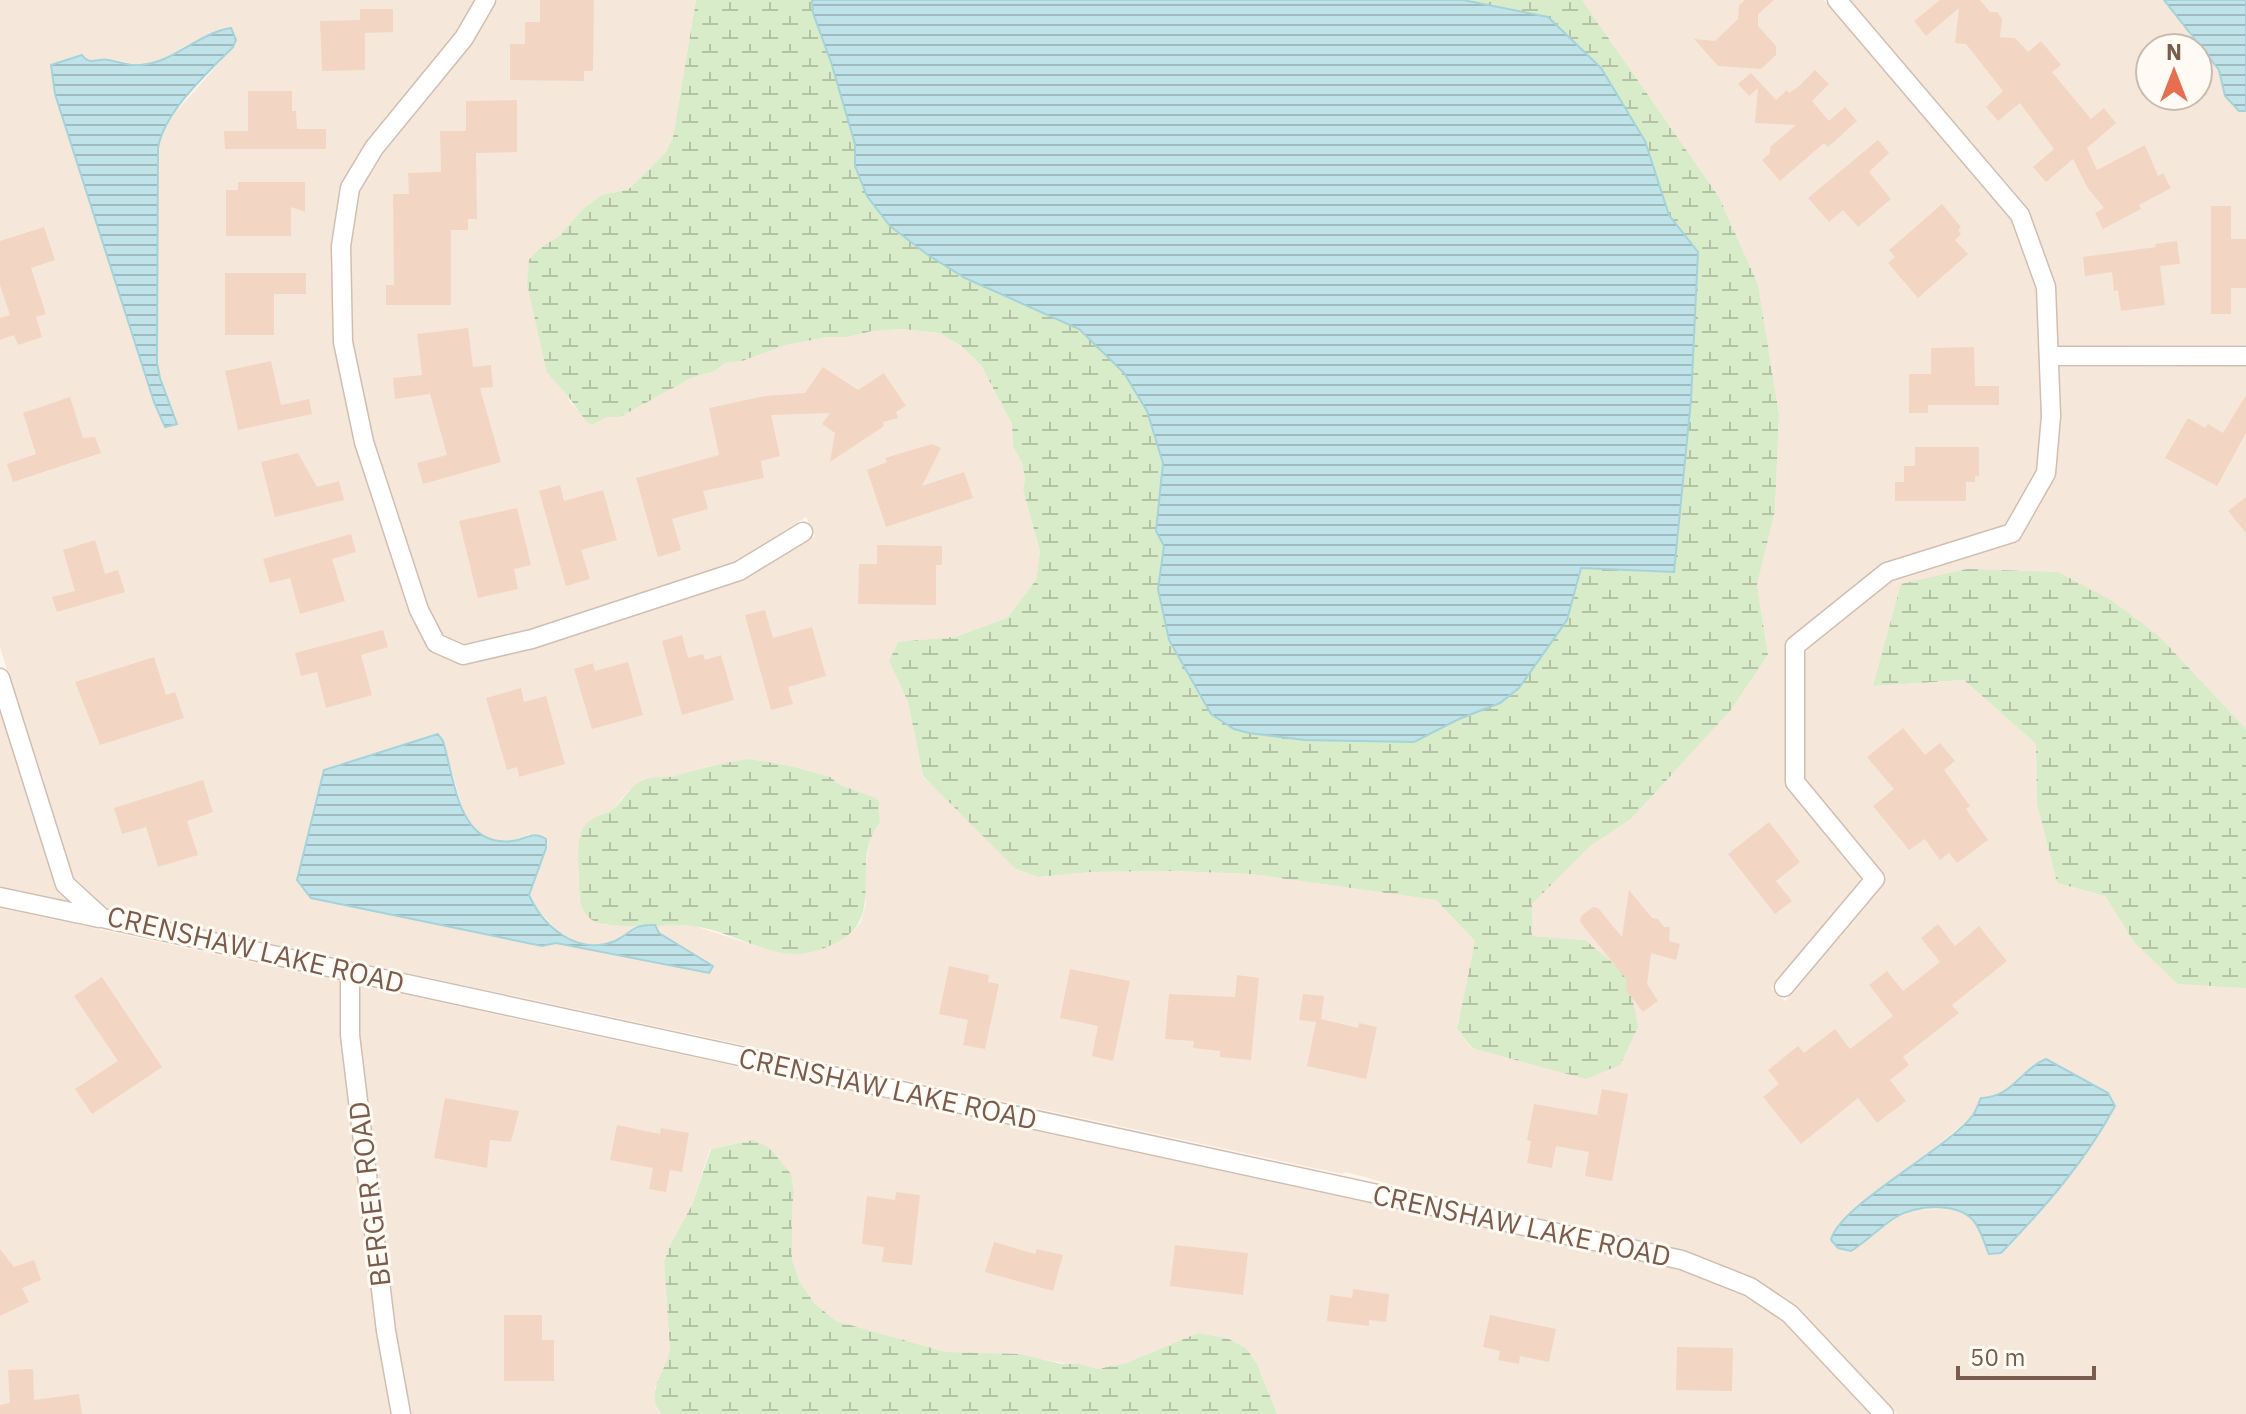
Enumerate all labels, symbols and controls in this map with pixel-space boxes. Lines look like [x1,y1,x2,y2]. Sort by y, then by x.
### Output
north arrow [2134,32,2214,112]
text: N [2166,37,2182,66]
street label: CRENSHAW LAKE ROAD [104,897,408,1001]
street label: CRENSHAW LAKE ROAD [736,1038,1040,1138]
street label: BERGER ROAD [339,1099,399,1289]
street label: CRENSHAW LAKE ROAD [1370,1175,1674,1275]
scale bar [1958,1330,2094,1380]
text: 50 m [1970,1341,2025,1373]

